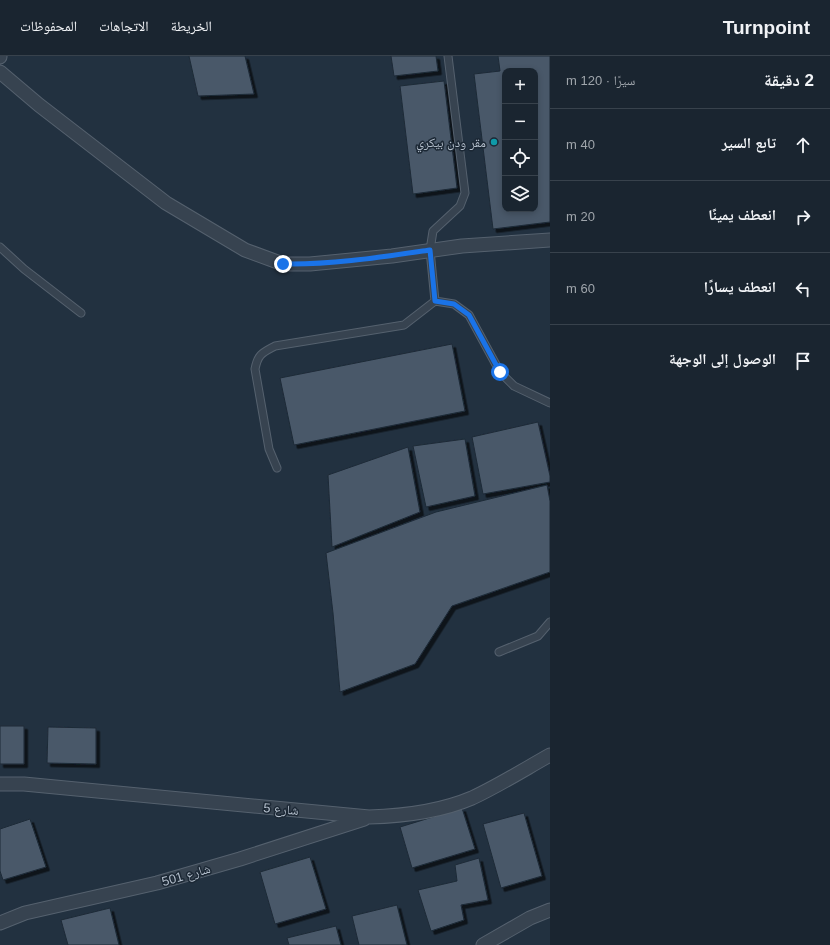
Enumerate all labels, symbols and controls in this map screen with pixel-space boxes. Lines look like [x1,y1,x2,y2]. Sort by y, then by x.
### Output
text: Turnpoint [723,17,810,38]
text: المحفوظات [20,18,77,34]
text: الاتجاهات [99,18,149,34]
text: الخريطة [171,18,212,34]
map controls [502,68,538,212]
button: + [502,68,538,104]
text: 2 دقيقة [764,71,814,90]
text: سيرًا · 120 m [566,73,635,88]
button: − [502,104,538,140]
text: تابع السير [722,134,776,151]
icon: ahead [792,134,814,156]
place label: مقر ودن بيكري [416,135,486,153]
marker: مقر ودن بيكري [489,137,499,147]
text: 40 m [566,137,595,152]
button: locate [502,140,538,176]
button: layers [502,176,538,212]
text: انعطف يمينًا [708,206,776,223]
icon: right [792,206,814,228]
text: 20 m [566,209,595,224]
route end [274,255,292,273]
text: انعطف يسارًا [704,278,776,295]
icon: left [792,278,814,300]
text: 60 m [566,281,595,296]
text: الوصول إلى الوجهة [669,350,776,367]
icon: arrive [792,350,814,372]
route start [491,363,509,381]
street label: شارع 5 [262,800,299,820]
street label: شارع 501 [160,861,213,891]

